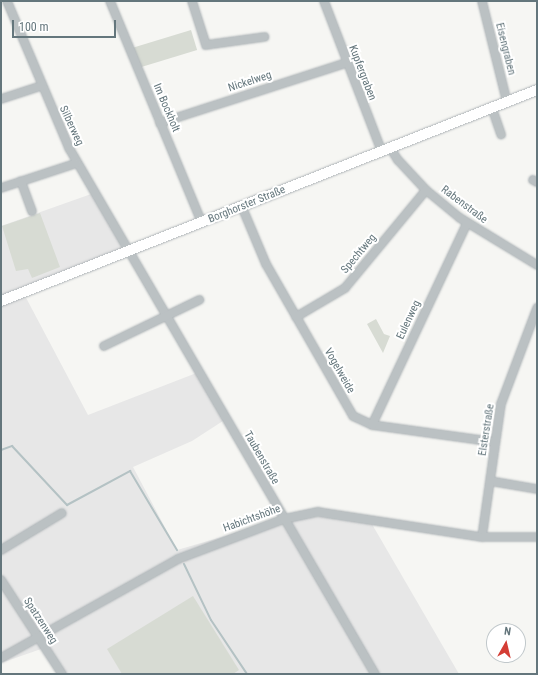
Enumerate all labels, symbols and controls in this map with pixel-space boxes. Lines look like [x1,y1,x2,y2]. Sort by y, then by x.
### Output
scale bar [14,12,118,38]
text: 100 m [19,20,49,34]
street label: Eisengraben [492,22,518,76]
street label: Kupfergraben [345,44,379,102]
street label: Nickelweg [227,69,273,95]
street label: Im Bockholt [150,82,182,134]
street label: Silberweg [56,104,86,148]
street label: Rabenstraße [438,183,490,227]
street label: Borghorster Straße [207,184,287,226]
street label: Spechtweg [339,232,379,276]
street label: Eulenweg [394,298,424,342]
street label: Vogelweide [321,346,357,396]
street label: Elsterstraße [476,403,498,457]
street label: Taubenstraße [240,429,282,487]
street label: Habichtshöhe [222,503,282,535]
street label: Spatzenweg [20,595,60,647]
north arrow [486,623,526,663]
text: N [503,625,512,639]

